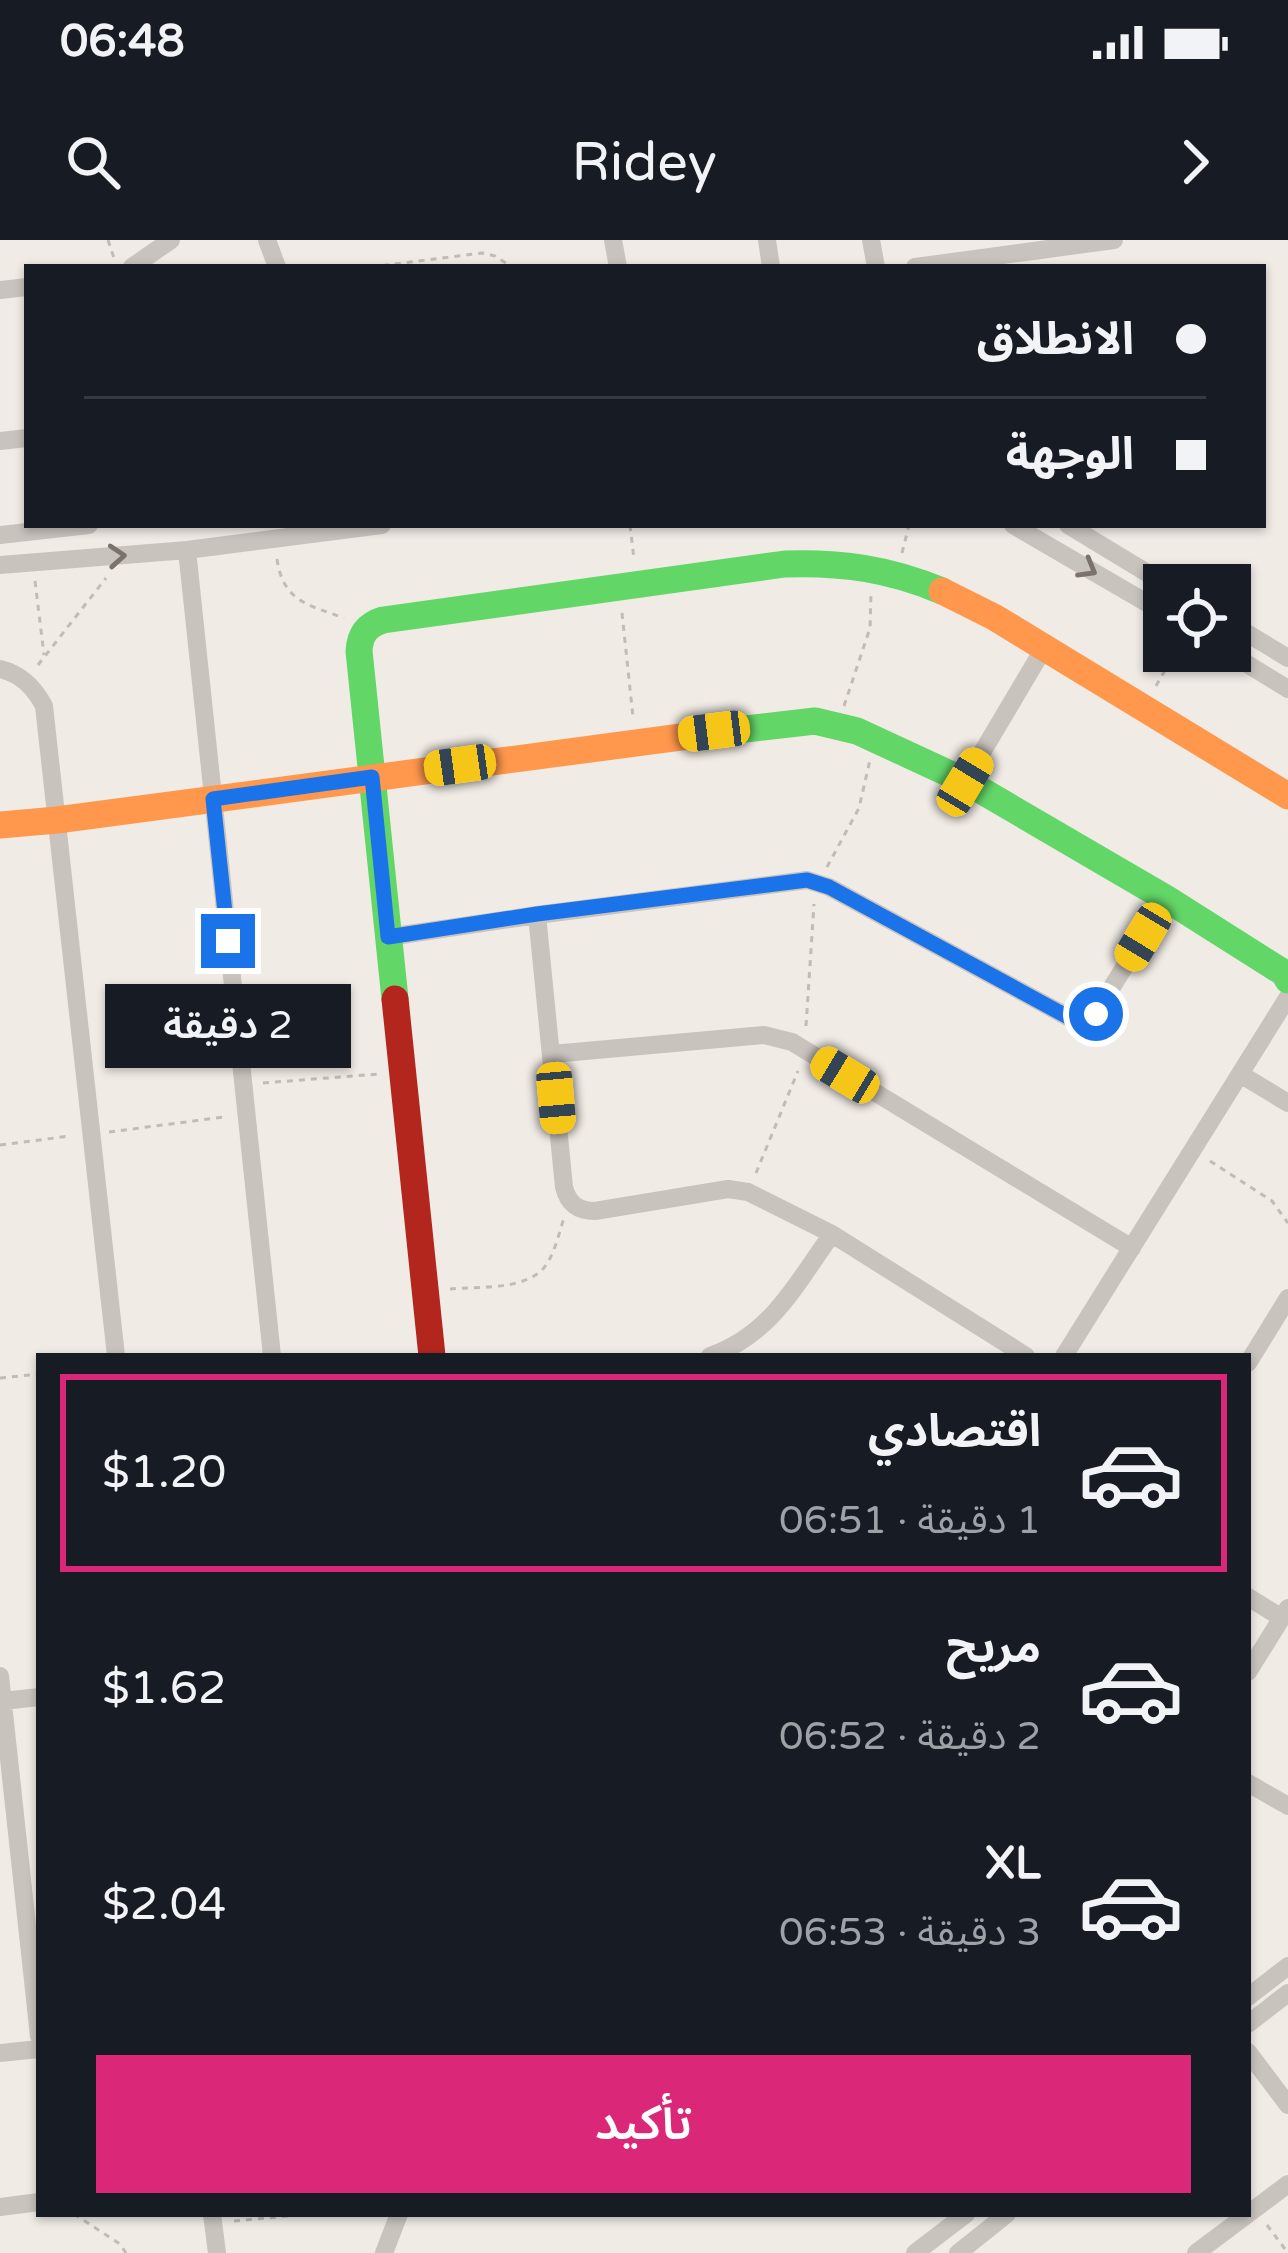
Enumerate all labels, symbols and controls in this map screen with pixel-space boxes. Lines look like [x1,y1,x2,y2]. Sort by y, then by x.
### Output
text: 06:48 [60,15,185,69]
icon: search [60,129,126,195]
icon: forward [1162,129,1228,195]
text: Ridey [571,130,717,195]
text: الانطلاق [977,313,1134,367]
text: الوجهة [1006,428,1134,482]
one-way arrow [108,544,127,570]
one-way arrow [1075,555,1097,578]
map controls [1143,564,1251,672]
button: locate [1143,564,1251,672]
car [676,709,752,753]
car [422,742,498,788]
car [931,742,999,822]
car [1109,897,1177,977]
route end [201,914,255,968]
callout: 2 دقيقة [105,983,351,1067]
route start [1069,987,1123,1041]
text: 2 دقيقة [163,1002,293,1049]
car [805,1041,885,1109]
car [535,1061,577,1135]
text: اقتصادي [868,1405,1041,1459]
icon: car [1077,1419,1185,1527]
text: $1.20 [102,1446,226,1500]
text: 1 دقيقة · 06:51 [779,1497,1041,1544]
text: مريح [946,1621,1041,1675]
icon: car [1077,1635,1185,1743]
text: $1.62 [102,1662,226,1716]
text: 2 دقيقة · 06:52 [779,1713,1041,1760]
text: XL [985,1837,1041,1891]
icon: car [1077,1851,1185,1959]
text: $2.04 [102,1878,226,1932]
text: 3 دقيقة · 06:53 [779,1909,1041,1956]
button: تأكيد [96,2055,1191,2193]

